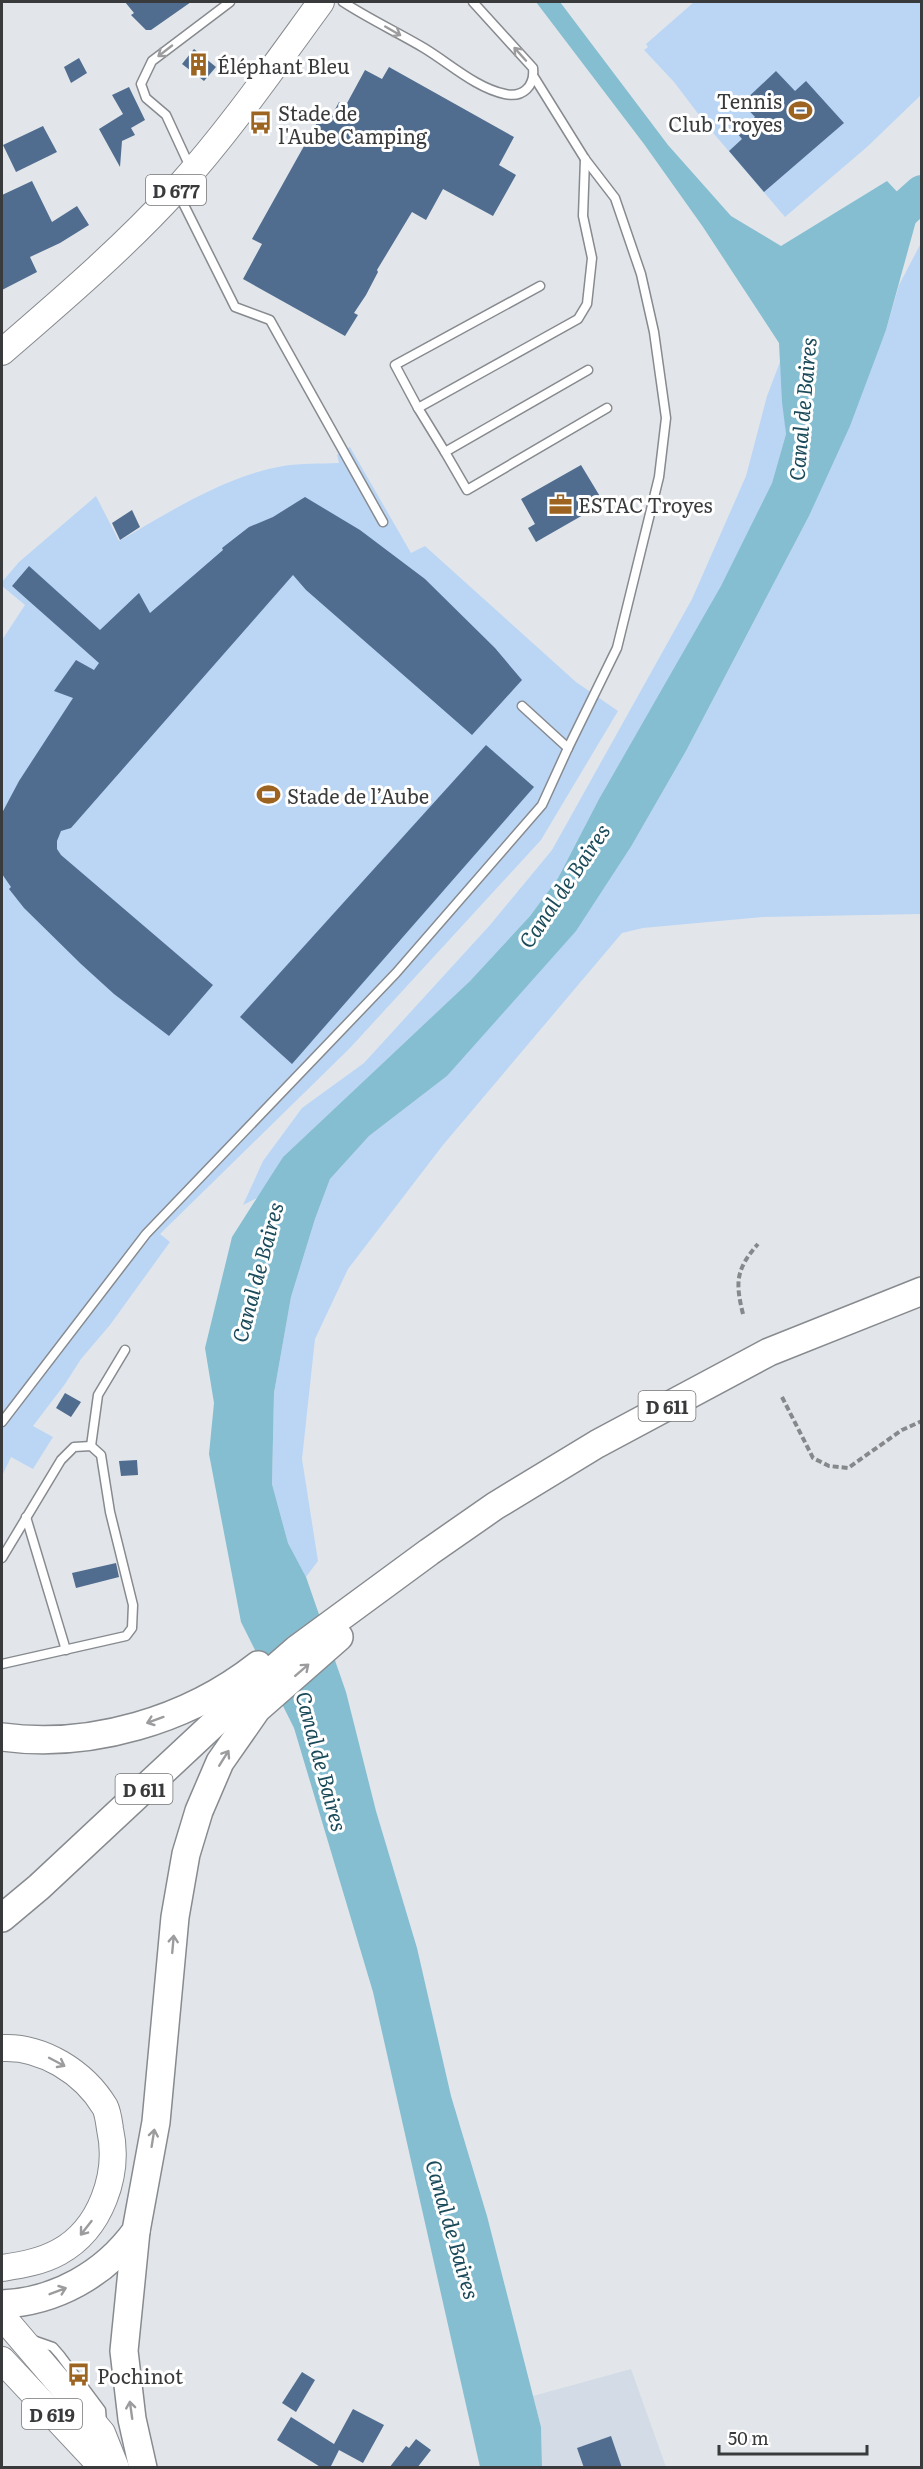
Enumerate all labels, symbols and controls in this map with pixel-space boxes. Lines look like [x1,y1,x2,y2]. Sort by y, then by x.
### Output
one-way arrow [384,26,402,37]
one-way arrow [157,44,173,57]
one-way arrow [513,47,527,62]
place label: Éléphant Bleu [217,50,350,80]
building icon: Éléphant Bleu [186,52,212,78]
place label: Tennis Club Troyes [668,85,782,138]
place label: Stade de l'Aube Camping [278,97,428,150]
sports icon: Tennis Club Troyes [787,98,813,124]
bus stop icon: Stade de l'Aube Camping [247,110,273,136]
road number: D 677 [146,175,206,205]
water label: Canal de Baires [779,336,823,482]
place label: ESTAC Troyes [578,489,712,519]
office icon: ESTAC Troyes [547,491,573,517]
place label: Stade de l’Aube [287,780,429,810]
sports icon: Stade de l’Aube [256,782,282,808]
water label: Canal de Baires [510,817,616,953]
water label: Canal de Baires [222,1198,290,1346]
road number: D 611 [638,1391,696,1421]
one-way arrow [294,1664,310,1677]
water label: Canal de Baires [289,1687,357,1835]
one-way arrow [146,1715,165,1726]
one-way arrow [218,1750,230,1767]
road number: D 611 [116,1774,172,1804]
one-way arrow [167,1935,178,1955]
one-way arrow [48,2056,65,2068]
one-way arrow [148,2129,159,2148]
water label: Canal de Baires [419,2156,489,2302]
one-way arrow [80,2220,93,2236]
one-way arrow [48,2285,67,2296]
place label: Pochinot [97,2360,183,2390]
bus stop icon: Pochinot [66,2362,92,2388]
road number: D 619 [22,2399,82,2429]
one-way arrow [126,2401,137,2421]
scale bar [719,2418,868,2456]
text: 50 m [728,2424,769,2451]

